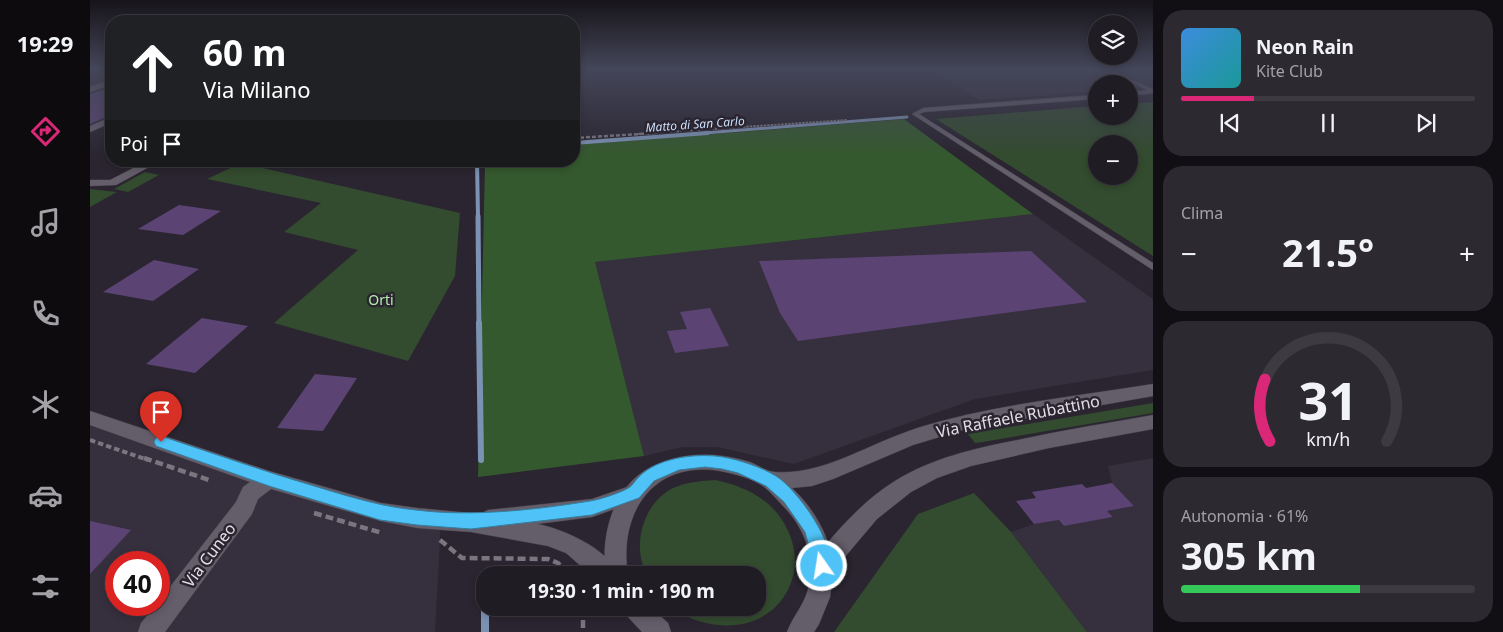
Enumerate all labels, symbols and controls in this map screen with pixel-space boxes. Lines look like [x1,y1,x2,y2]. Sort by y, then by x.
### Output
map controls [1088,15,1138,185]
button: layers [1088,15,1138,65]
text: 19:29 [17,28,73,58]
text: 60 m [203,29,286,76]
text: Neon Rain [1256,34,1354,60]
icon: ahead [120,35,185,100]
text: Kite Club [1256,60,1323,82]
text: Via Milano [203,74,311,104]
button: + [1088,75,1138,125]
icon: previous [1216,109,1244,137]
icon: pause [1314,109,1342,137]
icon: next [1412,109,1440,137]
water label: Matto di San Carlo [645,112,745,136]
icon: directions [28,114,63,149]
icon: arrive [158,130,186,158]
text: Poi [120,131,148,157]
button: − [1088,135,1138,185]
text: Clima [1181,202,1223,224]
icon: music [28,205,63,240]
text: 21.5° [1282,226,1374,278]
text: − [1181,234,1197,272]
text: + [1459,234,1475,272]
park label: Orti [368,290,394,309]
icon: phone [28,296,63,331]
text: 31 [1298,364,1358,435]
icon: climate [28,387,63,422]
street label: Via Raffaele Rubattino [934,389,1102,443]
pin [140,391,182,442]
icon: arrive [147,398,175,426]
text: km/h [1306,427,1350,451]
icon: car [28,478,63,513]
text: Autonomia · 61% [1181,505,1308,527]
street label: Via Cuneo [178,518,240,592]
text: 305 km [1181,529,1317,581]
position arrow [795,539,847,591]
speed limit sign: 40 [105,551,170,616]
icon: filters [28,569,63,604]
text: 19:30 · 1 min · 190 m [527,578,715,604]

